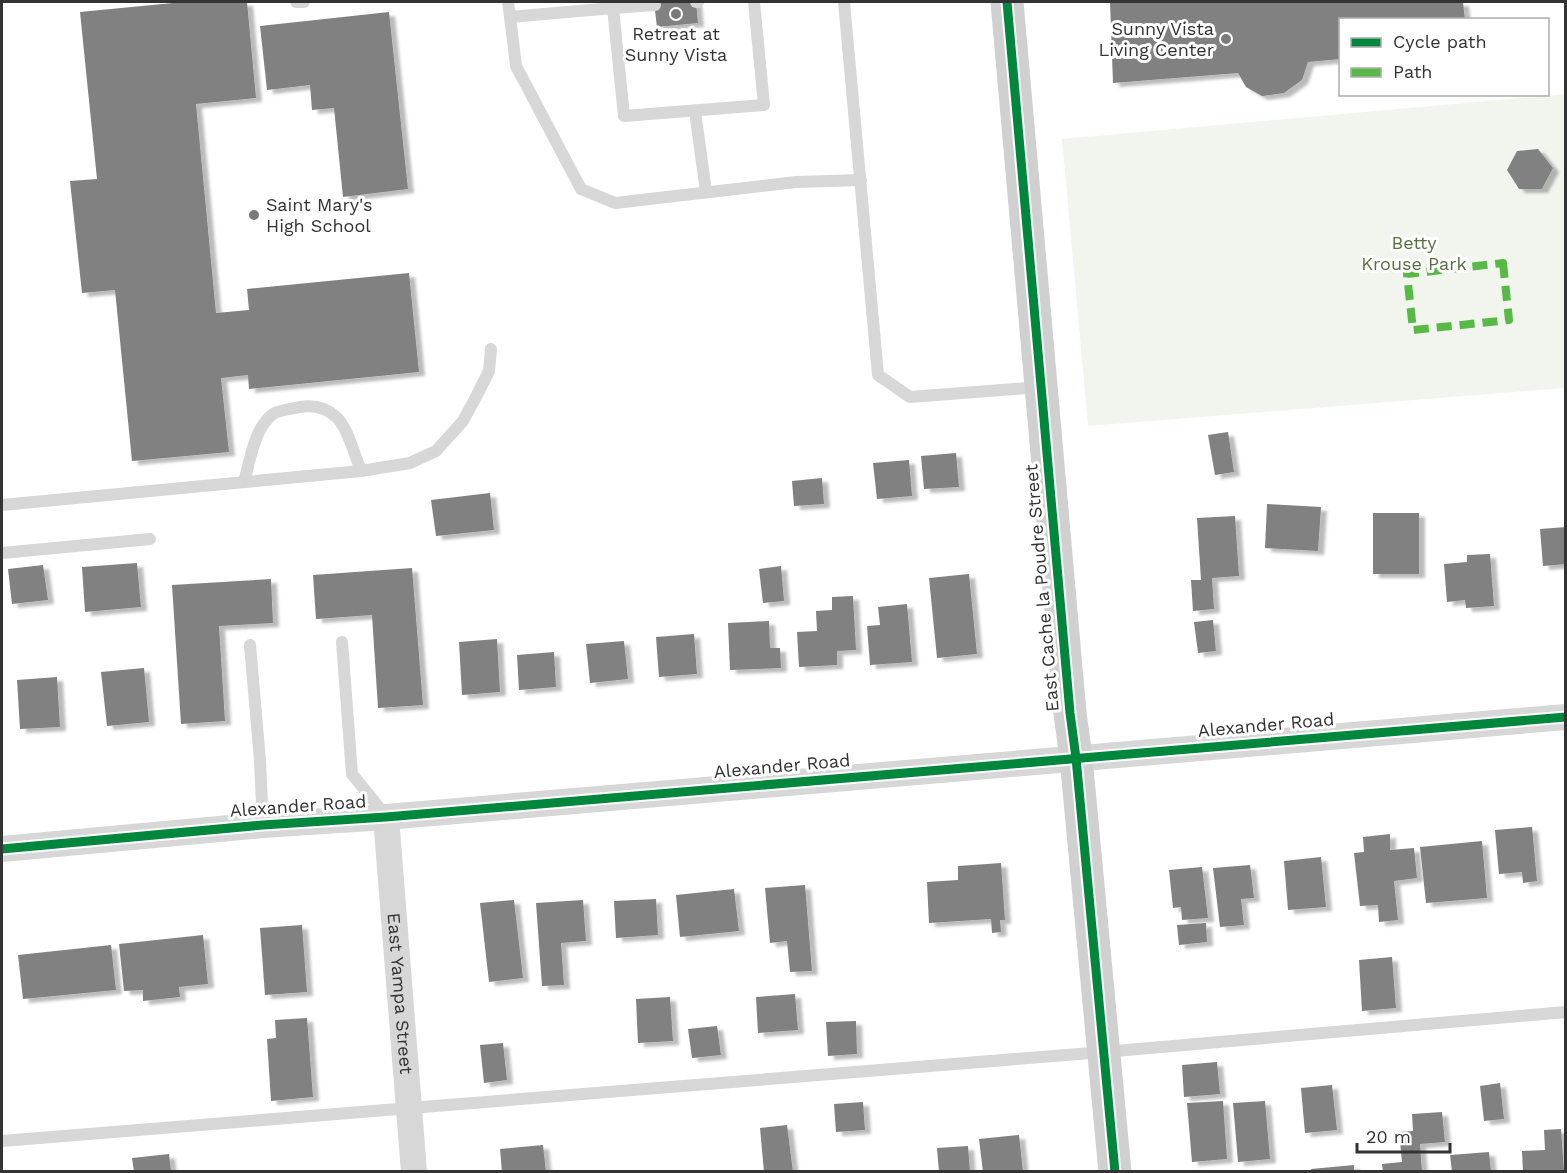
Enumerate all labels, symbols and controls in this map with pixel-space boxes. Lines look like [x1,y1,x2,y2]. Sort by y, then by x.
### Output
marker: Retreat at Sunny Vista [669,7,683,21]
place label: Sunny Vista Living Center [1098,18,1214,60]
legend [1339,18,1549,96]
place label: Retreat at Sunny Vista [625,23,727,65]
text: Cycle path [1393,31,1487,52]
marker: Sunny Vista Living Center [1219,32,1233,46]
text: Path [1393,61,1433,82]
place label: Saint Mary's High School [266,194,373,236]
marker: Saint Mary's High School [247,208,261,222]
park label: Betty Krouse Park [1361,232,1467,274]
street label: East Cache la Poudre Street [1020,463,1063,713]
street label: Alexander Road [1197,708,1335,741]
street label: Alexander Road [713,749,851,782]
street label: Alexander Road [229,790,367,821]
street label: East Yampa Street [384,912,417,1075]
scale bar [1357,1116,1450,1154]
text: 20 m [1366,1126,1411,1147]

